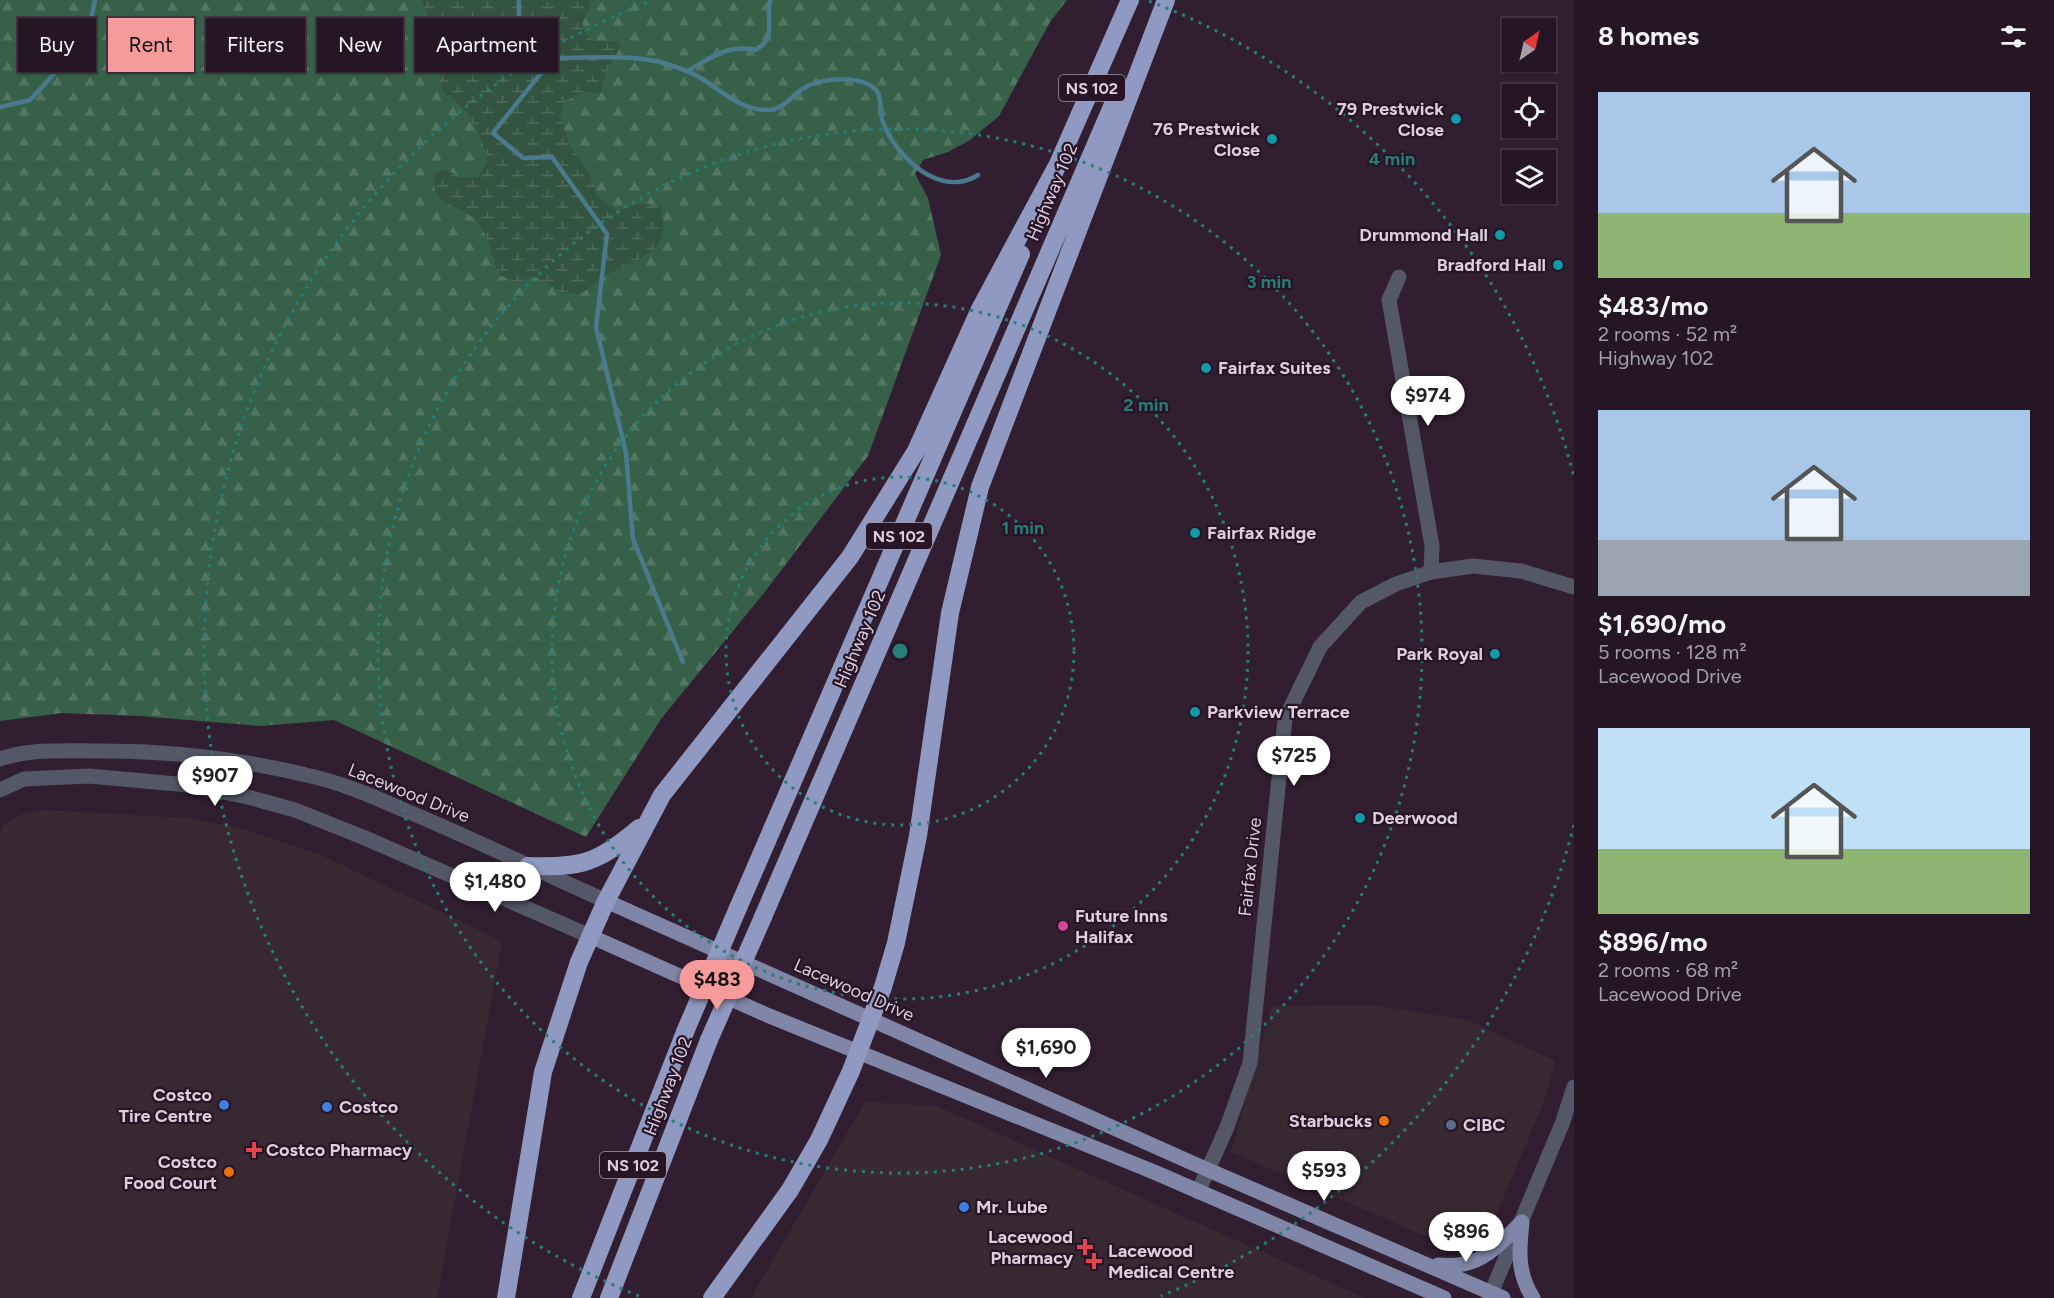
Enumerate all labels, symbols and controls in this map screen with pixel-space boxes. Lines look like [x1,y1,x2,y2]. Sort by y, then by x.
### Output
chip: Buy [18,18,96,72]
chip: Rent [108,18,194,72]
chip: Filters [206,18,305,72]
chip: New [317,18,403,72]
chip: Apartment [415,18,558,72]
north arrow [1502,18,1556,72]
map controls [1502,18,1556,204]
text: 8 homes [1598,20,1699,52]
icon: filters [1997,20,2030,53]
road number: NS 102 [1059,75,1125,101]
button: locate [1502,84,1556,138]
place label: 79 Prestwick Close [1337,98,1444,141]
marker: 79 Prestwick Close [1449,112,1463,126]
place label: 76 Prestwick Close [1153,118,1260,161]
icon: home [1760,131,1868,239]
marker: 76 Prestwick Close [1265,132,1279,146]
street label: Highway 102 [1022,140,1082,244]
text: 4 min [1369,148,1415,170]
button: layers [1502,150,1556,204]
place label: Drummond Hall [1359,224,1488,246]
marker: Drummond Hall [1493,228,1507,242]
place label: Bradford Hall [1437,254,1546,276]
marker: Bradford Hall [1551,258,1565,272]
text: 3 min [1247,271,1291,293]
text: $483/mo [1598,290,1708,322]
text: 2 rooms · 52 m² [1598,322,1737,346]
text: Highway 102 [1598,346,1714,370]
place label: Fairfax Suites [1218,357,1331,379]
marker: Fairfax Suites [1199,361,1213,375]
pin: $974 [1392,376,1464,427]
text: $974 [1405,383,1451,407]
text: 2 min [1123,394,1169,416]
icon: home [1760,449,1868,557]
text: 1 min [1002,517,1044,539]
place label: Fairfax Ridge [1207,522,1316,544]
road number: NS 102 [866,523,932,549]
marker: Fairfax Ridge [1188,526,1202,540]
street label: Highway 102 [830,587,890,691]
text: $1,690/mo [1598,608,1726,640]
text: 5 rooms · 128 m² [1598,640,1747,664]
centre of rings [890,641,910,661]
place label: Park Royal [1396,643,1483,665]
marker: Park Royal [1488,647,1502,661]
text: Lacewood Drive [1598,664,1742,688]
place label: Parkview Terrace [1207,701,1350,723]
marker: Parkview Terrace [1188,705,1202,719]
pin: $725 [1258,736,1330,787]
text: $725 [1271,743,1317,767]
pin: $907 [179,756,251,807]
street label: Lacewood Drive [345,759,473,827]
text: $907 [192,763,238,787]
icon: home [1760,767,1868,875]
place label: Deerwood [1372,807,1458,829]
marker: Deerwood [1353,811,1367,825]
street label: Fairfax Drive [1234,816,1266,918]
pin: $1,480 [446,862,544,913]
text: $1,480 [464,869,526,893]
place label: Future Inns Halifax [1075,905,1168,948]
marker: Future Inns Halifax [1056,919,1070,933]
text: $896/mo [1598,926,1708,958]
street label: Lacewood Drive [790,954,918,1026]
text: 2 rooms · 68 m² [1598,958,1738,982]
pin: $483 [681,960,753,1011]
text: $483 [693,967,741,991]
text: Lacewood Drive [1598,982,1742,1006]
pin: $1,690 [997,1028,1095,1079]
street label: Highway 102 [639,1033,697,1139]
text: $1,690 [1016,1035,1076,1059]
place label: Costco Tire Centre [118,1084,212,1127]
place label: Costco [339,1096,398,1118]
marker: Costco Tire Centre [217,1098,231,1112]
marker: Costco [320,1100,334,1114]
place label: Starbucks [1289,1110,1373,1132]
marker: Starbucks [1377,1114,1391,1128]
place label: CIBC [1463,1114,1505,1136]
marker: CIBC [1444,1118,1458,1132]
place label: Costco Pharmacy [266,1139,413,1161]
marker: Costco Pharmacy [247,1143,261,1157]
place label: Costco Food Court [123,1151,217,1194]
pin: $593 [1288,1151,1360,1202]
road number: NS 102 [600,1152,666,1178]
text: $593 [1301,1158,1347,1182]
marker: Costco Food Court [222,1165,236,1179]
place label: Mr. Lube [976,1196,1048,1218]
marker: Mr. Lube [957,1200,971,1214]
pin: $896 [1430,1212,1502,1263]
text: $896 [1443,1219,1489,1243]
place label: Lacewood Pharmacy [988,1226,1074,1269]
marker: Lacewood Pharmacy [1078,1240,1092,1254]
place label: Lacewood Medical Centre [1108,1240,1234,1283]
marker: Lacewood Medical Centre [1085,1252,1103,1270]

